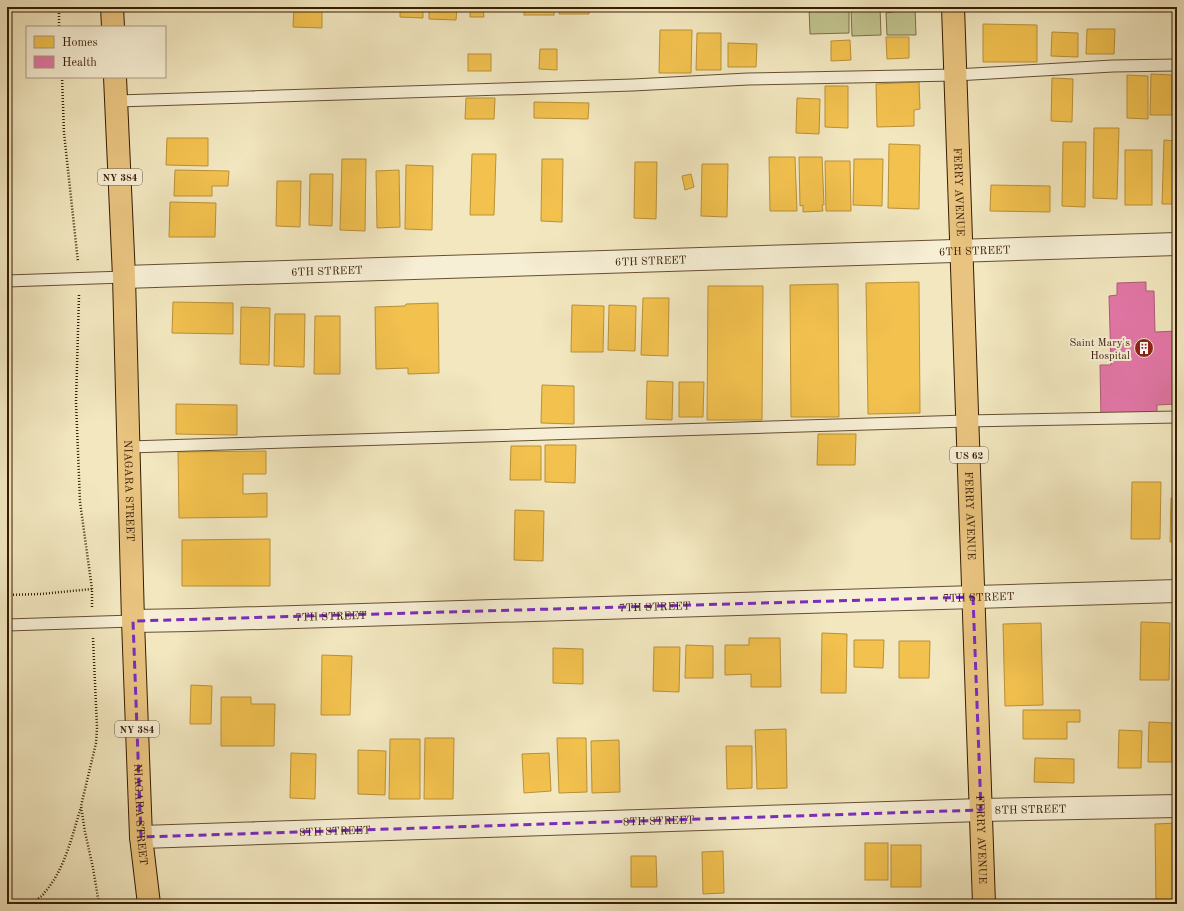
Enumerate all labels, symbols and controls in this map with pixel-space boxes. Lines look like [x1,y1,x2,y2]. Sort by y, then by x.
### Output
legend [26,26,166,78]
text: Homes [62,37,98,49]
text: Health [62,57,97,69]
street label: FERRY AVENUE [951,147,965,237]
road number: NY 384 [98,169,142,185]
street label: 6TH STREET [939,245,1011,258]
street label: 6TH STREET [615,255,687,269]
street label: 6TH STREET [291,266,363,279]
building icon: Saint Mary's Hospital [1133,337,1155,359]
place label: Saint Mary's Hospital [1070,338,1130,362]
street label: NIAGARA STREET [121,440,135,542]
road number: US 62 [950,447,988,463]
street label: FERRY AVENUE [962,471,976,560]
street label: 7TH STREET [943,592,1015,605]
street label: 7TH STREET [619,601,691,614]
street label: 7TH STREET [295,611,367,624]
road number: NY 384 [115,721,159,737]
street label: NIAGARA STREET [131,764,148,866]
street label: FERRY AVENUE [973,795,987,884]
street label: 8TH STREET [995,804,1067,817]
street label: 8TH STREET [623,815,695,829]
street label: 8TH STREET [299,826,371,839]

